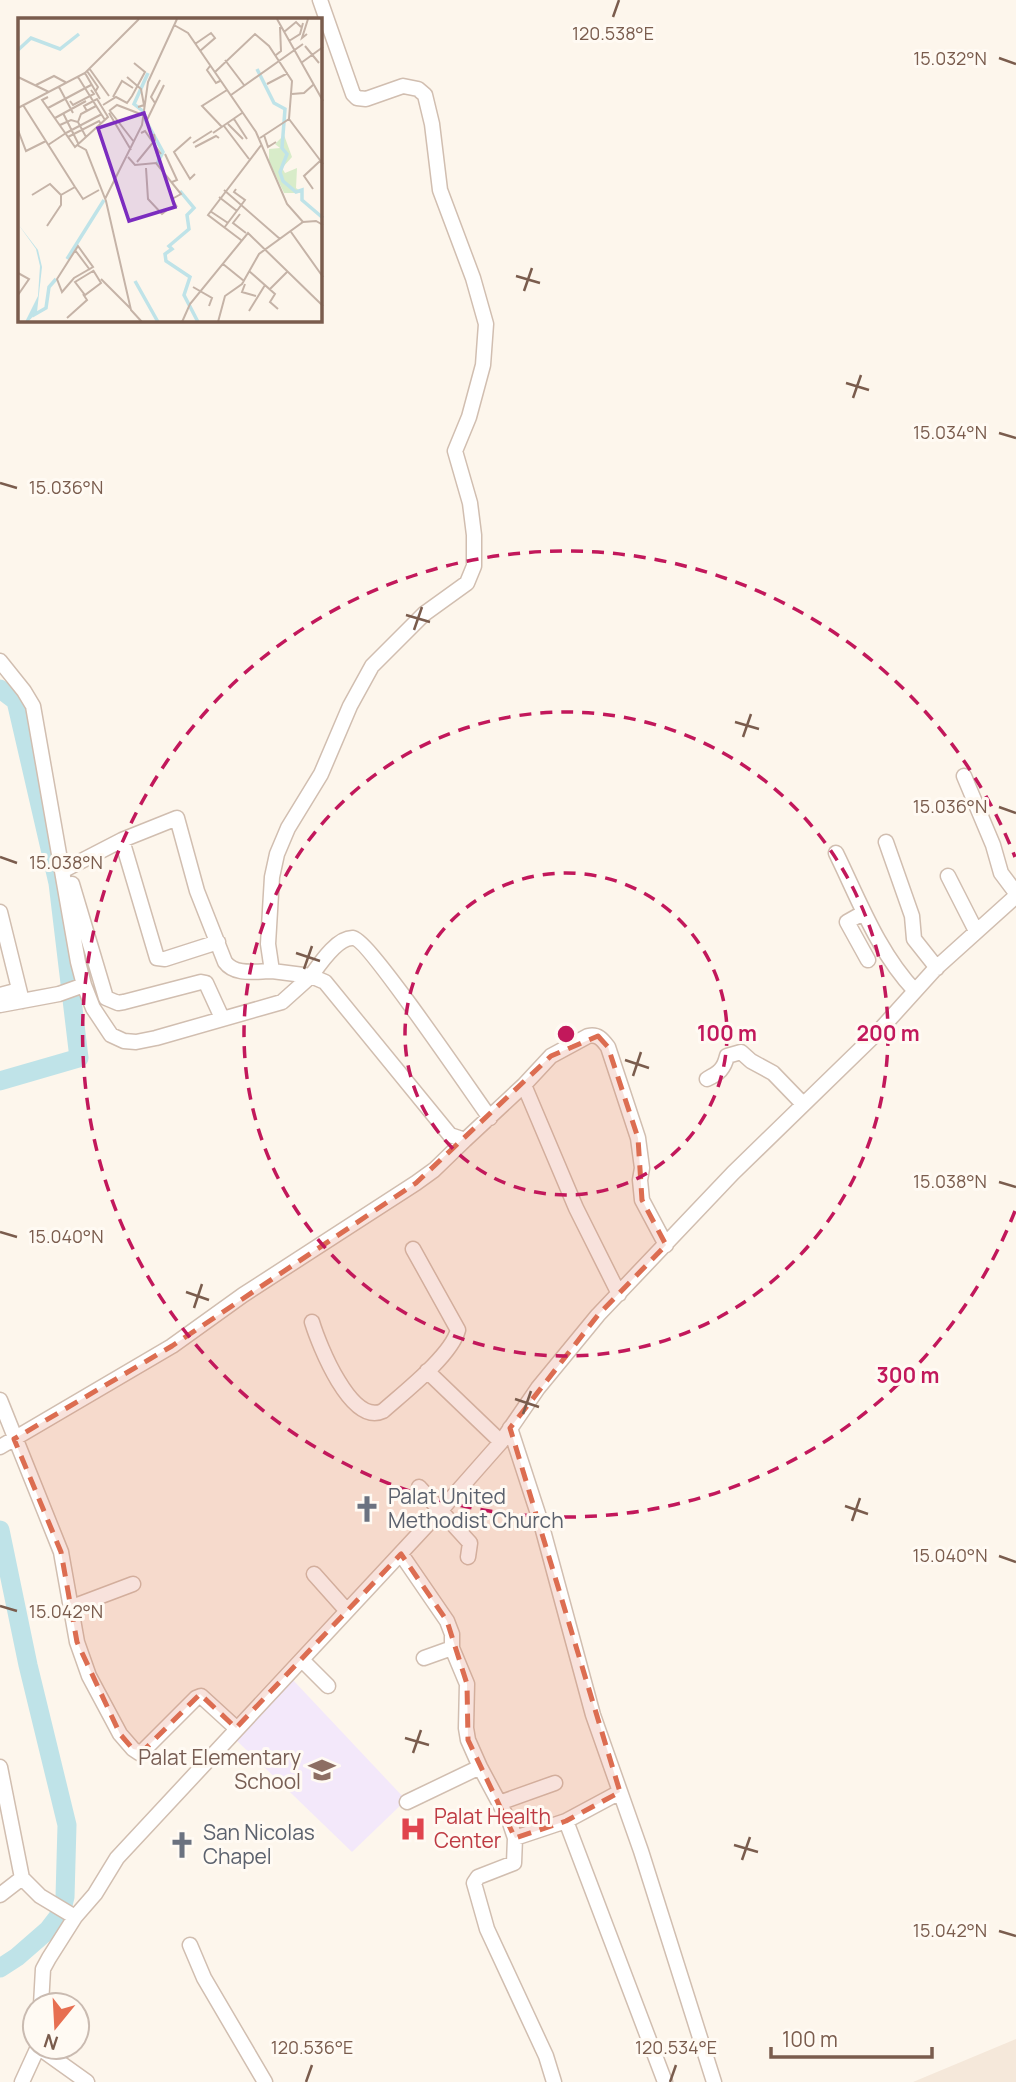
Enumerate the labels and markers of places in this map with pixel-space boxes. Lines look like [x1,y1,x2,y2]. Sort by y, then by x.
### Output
centre of rings [554,1022,578,1046]
place label: Palat United Methodist Church [388,1482,564,1534]
church icon: Palat United Methodist Church [352,1494,382,1524]
place label: Palat Elementary School [138,1743,301,1795]
school or university icon: Palat Elementary School [307,1755,337,1785]
place label: Palat Health Center [434,1802,551,1854]
hospital icon: Palat Health Center [398,1814,428,1844]
place label: San Nicolas Chapel [203,1818,315,1870]
church icon: San Nicolas Chapel [167,1830,197,1860]

